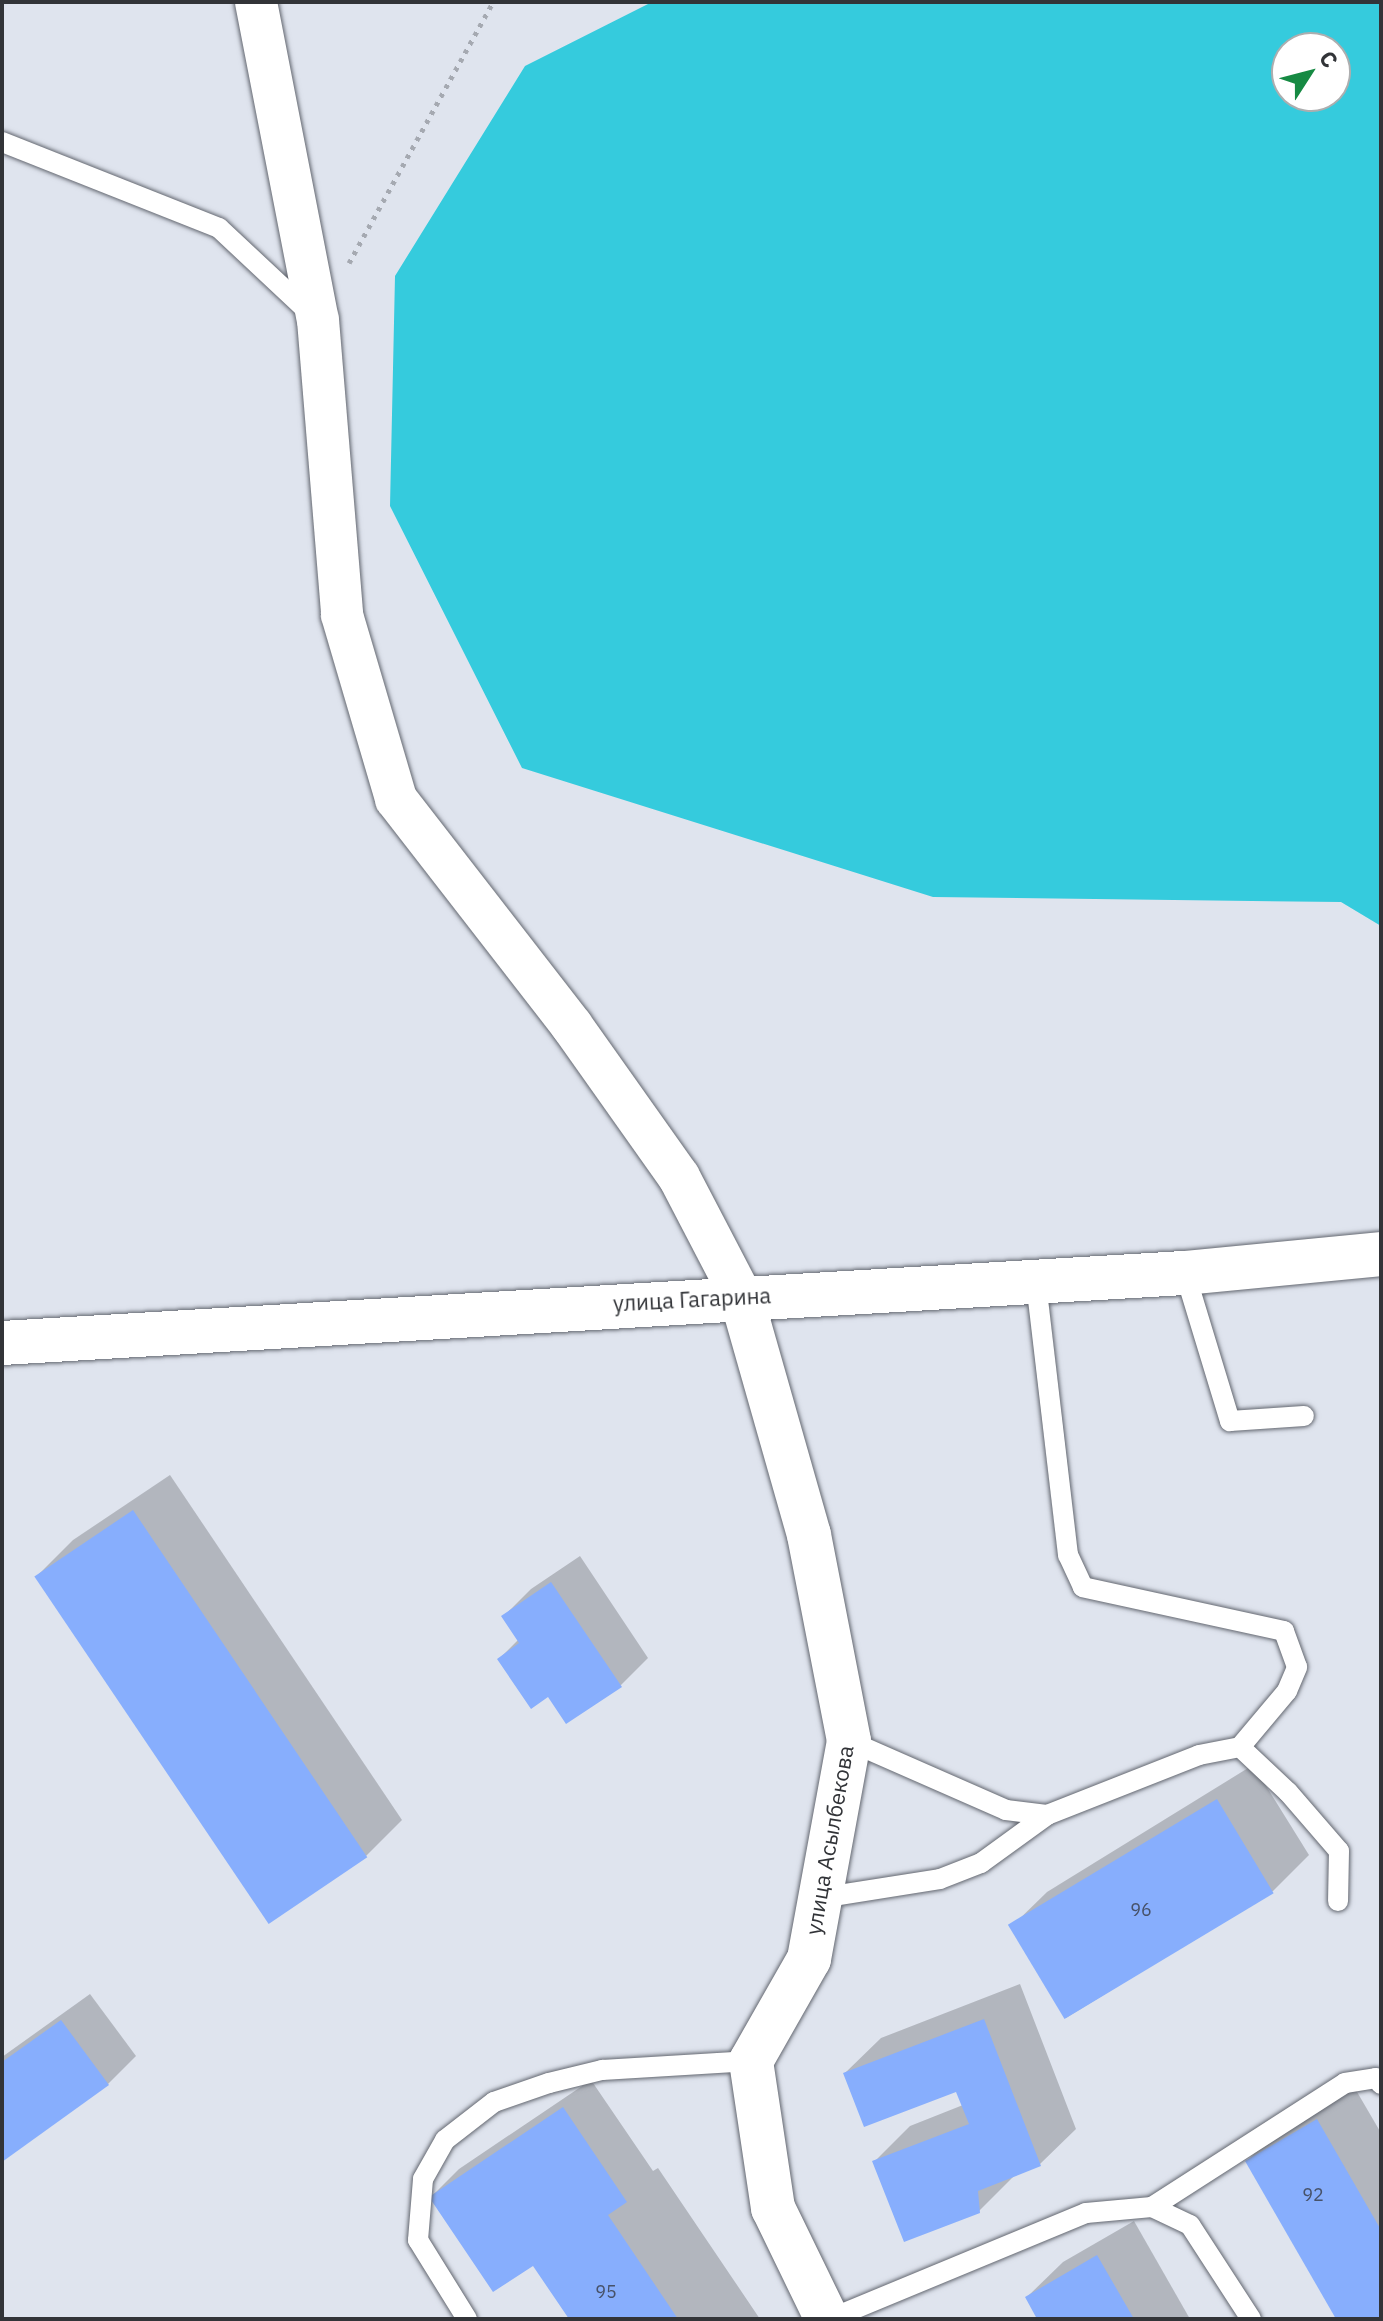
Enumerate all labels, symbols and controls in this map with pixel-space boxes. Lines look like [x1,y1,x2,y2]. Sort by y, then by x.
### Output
north arrow [1271,32,1351,112]
text: С [1313,44,1345,73]
street label: улица Гагарина [612,1282,772,1316]
street label: улица Асылбекова [799,1743,859,1937]
house number: 96 [1130,1899,1152,1921]
house number: 92 [1302,2184,1324,2206]
house number: 95 [595,2281,617,2303]

